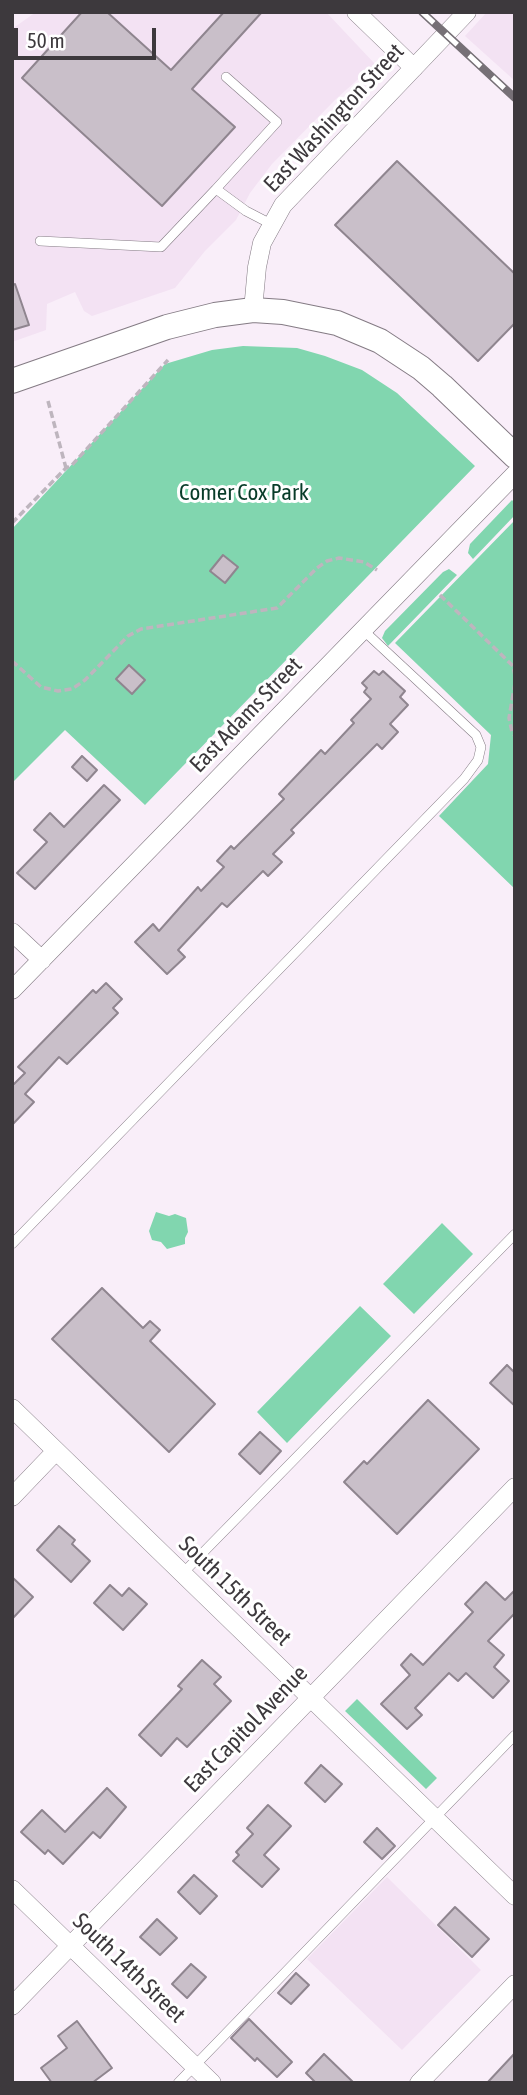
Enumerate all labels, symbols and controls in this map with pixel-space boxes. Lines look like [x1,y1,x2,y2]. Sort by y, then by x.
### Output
scale bar [18,14,159,58]
text: 50 m [27,28,65,52]
street label: East Washington Street [258,38,410,198]
park label: Comer Cox Park [179,479,309,507]
street label: East Adams Street [184,652,308,778]
street label: South 15th Street [173,1531,297,1651]
street label: East Capitol Avenue [179,1660,313,1798]
street label: South 14th Street [67,1908,191,2028]

